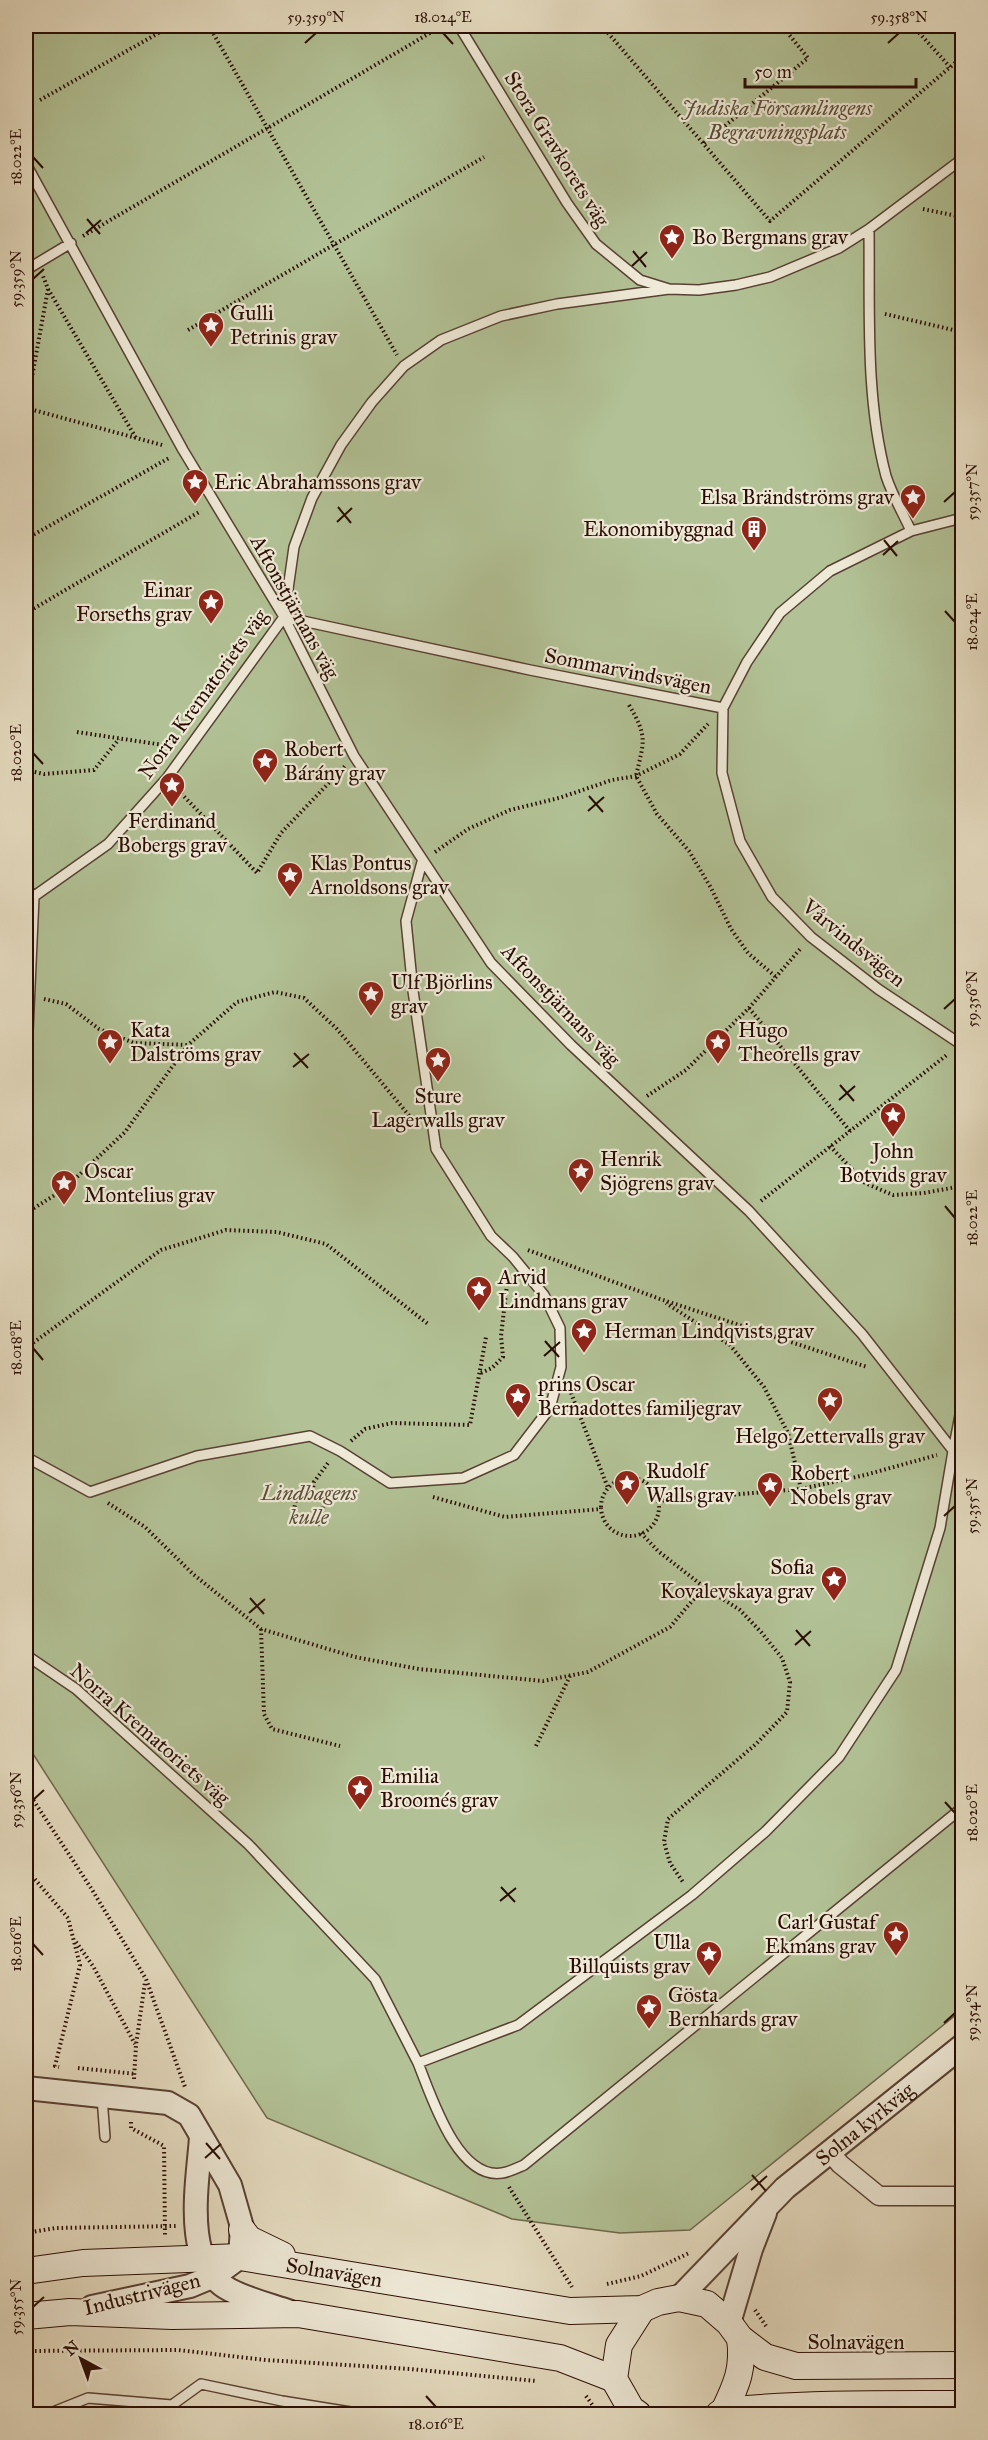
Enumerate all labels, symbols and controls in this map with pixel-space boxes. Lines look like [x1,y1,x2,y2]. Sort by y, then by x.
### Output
text: 59.359°N [287,8,345,26]
text: 18.024°E [414,8,472,26]
text: 59.358°N [870,8,928,26]
scale bar [745,51,916,89]
text: 50 m [754,61,792,83]
street label: Stora Gravkorets väg [499,66,615,232]
park label: Judiska Församlingens Begravningsplats [681,95,873,145]
text: 18.022°E [7,128,25,185]
place icon: Bo Bergmans grav [657,222,687,260]
place label: Bo Bergmans grav [692,224,849,250]
text: 59.359°N [7,250,25,308]
place label: Gulli Petrinis grav [230,300,338,350]
place icon: Gulli Petrinis grav [196,310,226,348]
text: 59.357°N [963,463,981,521]
place icon: Eric Abrahamssons grav [180,467,210,505]
place label: Eric Abrahamssons grav [214,469,422,495]
place icon: Elsa Brändströms grav [898,482,928,520]
place label: Elsa Brändströms grav [700,484,895,510]
building icon: Ekonomibyggnad [739,514,769,552]
place label: Ekonomibyggnad [583,516,734,542]
street label: Aftonstjärnans väg [244,530,345,684]
place label: Einar Forseths grav [76,577,193,627]
place icon: Einar Forseths grav [196,587,226,625]
text: 18.024°E [963,593,981,651]
street label: Norra Krematoriets väg [133,604,274,784]
street label: Sommarvindsvägen [542,642,714,700]
text: 18.020°E [7,724,25,782]
place label: Robert Bárány grav [284,736,386,786]
place icon: Robert Bárány grav [250,746,280,784]
place icon: Ferdinand Bobergs grav [157,770,187,808]
place label: Ferdinand Bobergs grav [117,808,228,858]
place label: Klas Pontus Arnoldsons grav [309,850,449,900]
place icon: Klas Pontus Arnoldsons grav [275,860,305,898]
street label: Vårvindsvägen [796,893,911,993]
street label: Aftonstjärnans väg [495,938,626,1072]
place label: Ulf Björlins grav [391,969,493,1019]
text: 59.356°N [963,970,981,1027]
place icon: Ulf Björlins grav [356,979,386,1017]
place label: Kata Dalströms grav [130,1017,262,1067]
place label: Hugo Theorells grav [738,1017,861,1067]
place icon: Kata Dalströms grav [95,1027,125,1065]
place icon: Hugo Theorells grav [703,1027,733,1065]
place icon: Sture Lagerwalls grav [423,1045,453,1083]
place label: Sture Lagerwalls grav [371,1083,506,1133]
place icon: John Botvids grav [878,1100,908,1138]
place label: John Botvids grav [839,1138,947,1188]
place label: Henrik Sjögrens grav [600,1146,715,1196]
place icon: Henrik Sjögrens grav [566,1156,596,1194]
place label: Oscar Montelius grav [84,1158,216,1208]
place icon: Oscar Montelius grav [49,1168,79,1206]
text: 18.022°E [963,1189,981,1246]
place label: Arvid Lindmans grav [497,1264,629,1314]
place icon: Arvid Lindmans grav [464,1274,494,1312]
place icon: Herman Lindqvists grav [569,1316,599,1354]
place label: Herman Lindqvists grav [604,1318,815,1344]
text: 18.018°E [7,1320,25,1376]
place label: prins Oscar Bernadottes familjegrav [537,1371,742,1421]
place icon: prins Oscar Bernadottes familjegrav [503,1381,533,1419]
place icon: Helgo Zettervalls grav [815,1385,845,1423]
place label: Helgo Zettervalls grav [735,1423,926,1449]
place label: Rudolf Walls grav [646,1458,735,1508]
place label: Robert Nobels grav [790,1460,892,1510]
place icon: Rudolf Walls grav [612,1468,642,1506]
place icon: Robert Nobels grav [755,1470,785,1508]
text: 59.355°N [963,1478,981,1534]
park label: Lindhagens kulle [260,1480,358,1530]
place label: Sofia Kovalevskaya grav [660,1554,815,1604]
place icon: Sofia Kovalevskaya grav [819,1564,849,1602]
street label: Norra Krematoriets väg [65,1657,236,1811]
place label: Emilia Broomés grav [380,1763,499,1813]
text: 59.356°N [7,1771,25,1828]
place icon: Emilia Broomés grav [345,1773,375,1811]
text: 18.020°E [963,1784,981,1842]
place label: Carl Gustaf Ekmans grav [765,1909,879,1959]
text: 18.016°E [7,1916,25,1972]
place icon: Carl Gustaf Ekmans grav [881,1919,911,1957]
place label: Ulla Billquists grav [568,1929,691,1979]
place icon: Ulla Billquists grav [694,1939,724,1977]
place label: Gösta Bernhards grav [668,1982,798,2032]
text: 59.354°N [963,1984,981,2042]
place icon: Gösta Bernhards grav [634,1992,664,2030]
street label: Solna kyrkväg [810,2077,919,2171]
street label: Solnavägen [284,2252,384,2293]
street label: Industrivägen [81,2267,203,2321]
text: 59.355°N [7,2279,25,2335]
north arrow [51,2329,111,2389]
street label: Solnavägen [807,2329,905,2355]
text: N [60,2336,83,2360]
text: 18.016°E [408,2415,464,2433]

